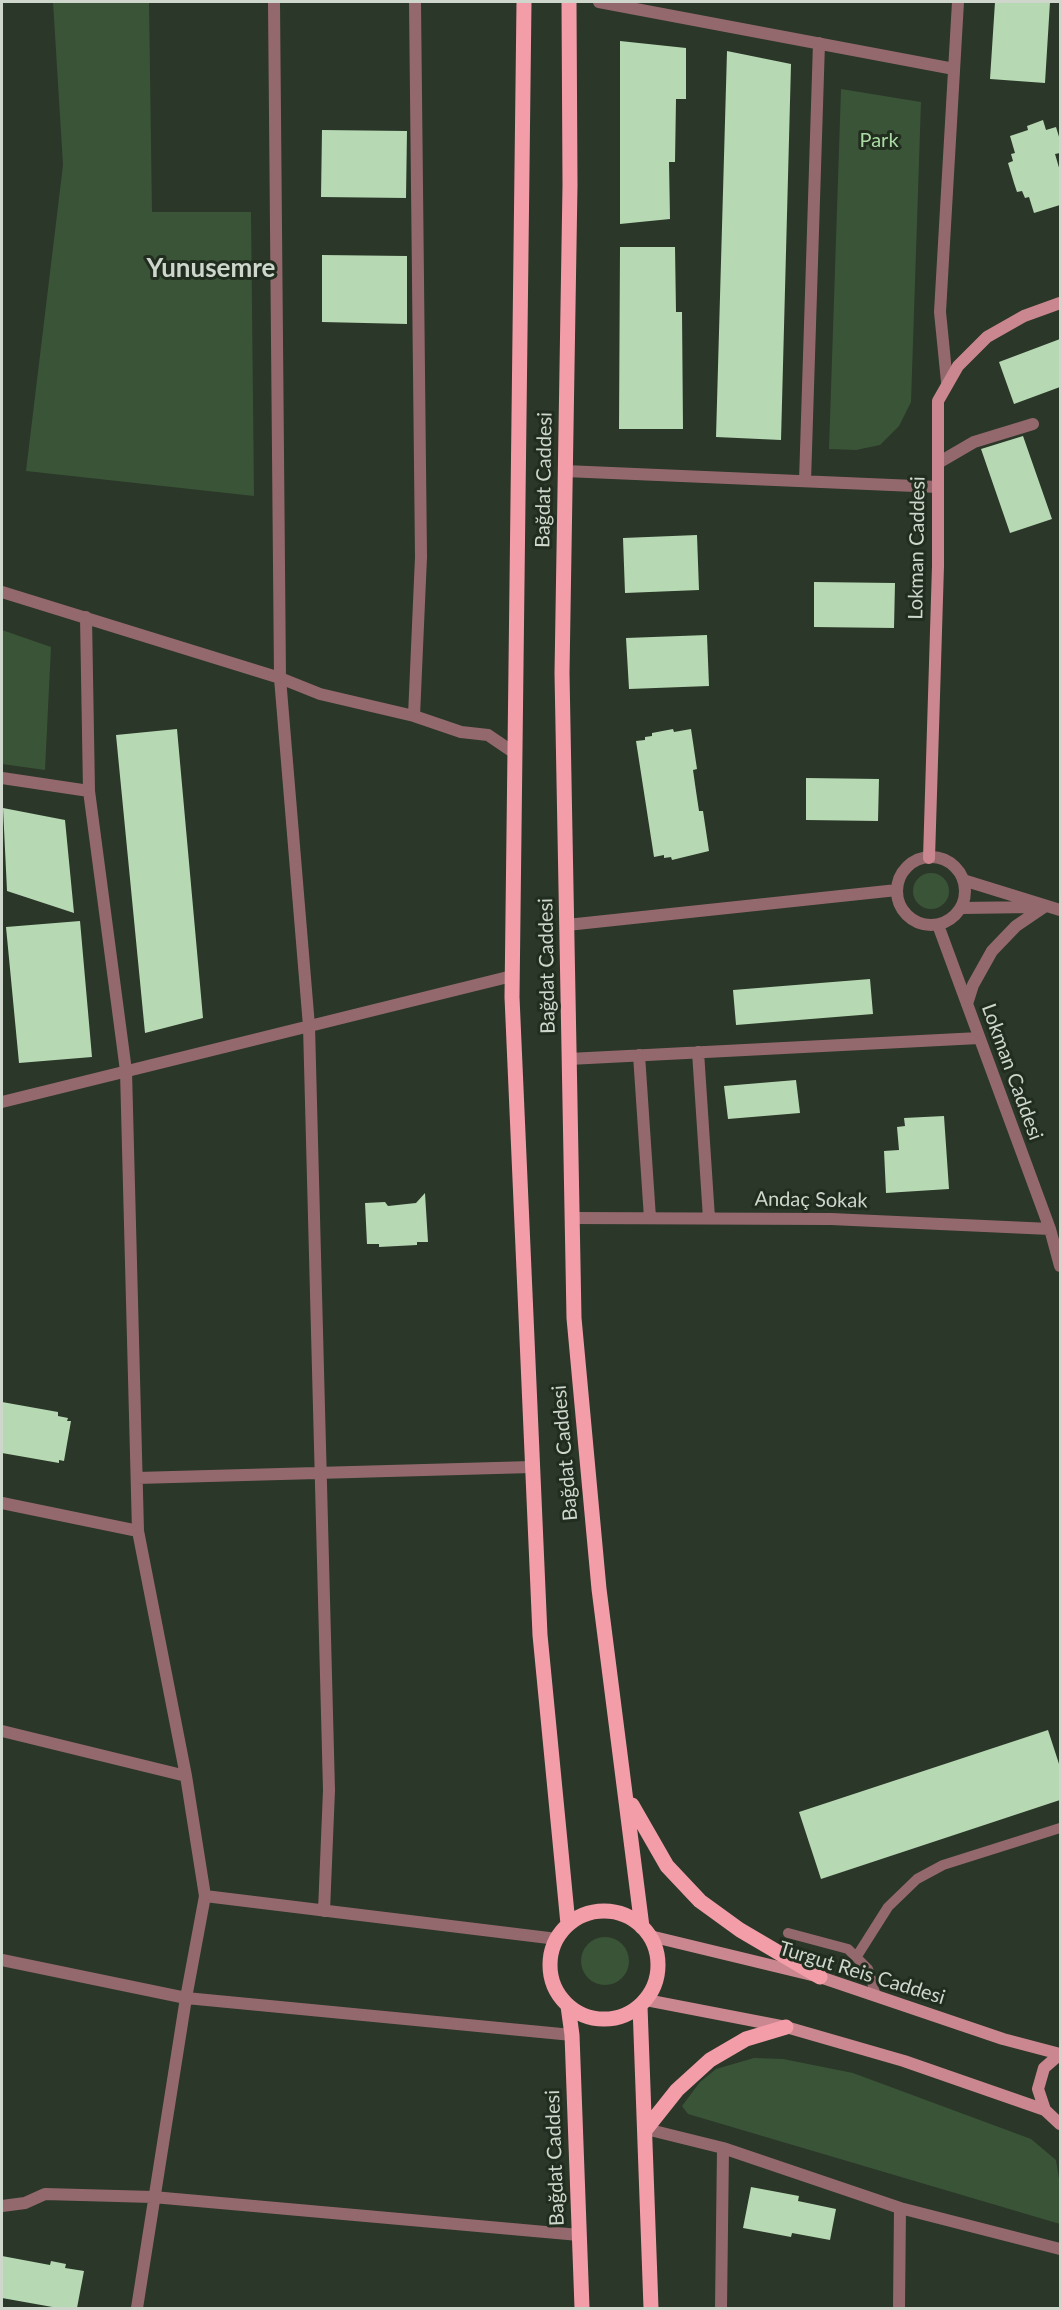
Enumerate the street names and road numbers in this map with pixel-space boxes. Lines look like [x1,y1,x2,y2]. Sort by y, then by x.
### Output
street label: Bağdat Caddesi [531,412,557,548]
street label: Lokman Caddesi [904,476,930,620]
street label: Bağdat Caddesi [534,898,560,1034]
street label: Lokman Caddesi [976,1001,1048,1143]
street label: Andaç Sokak [754,1187,868,1213]
street label: Bağdat Caddesi [547,1384,583,1522]
street label: Turgut Reis Caddesi [776,1936,948,2010]
street label: Bağdat Caddesi [541,2090,569,2226]

